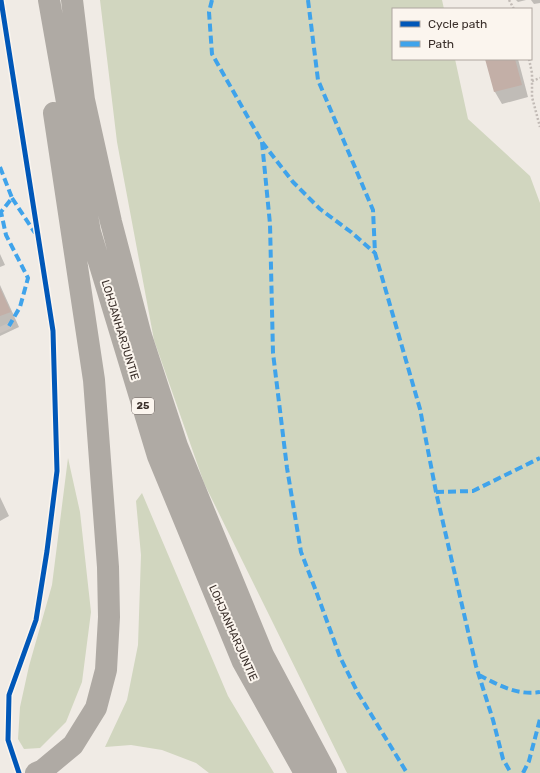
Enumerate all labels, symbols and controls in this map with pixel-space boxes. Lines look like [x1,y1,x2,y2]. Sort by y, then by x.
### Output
legend [392,8,532,60]
text: Cycle path [428,17,487,31]
text: Path [428,37,454,51]
street label: LOHJANHARJUNTIE [99,278,142,382]
road number: 25 [132,398,154,414]
street label: LOHJANHARJUNTIE [206,583,260,683]

